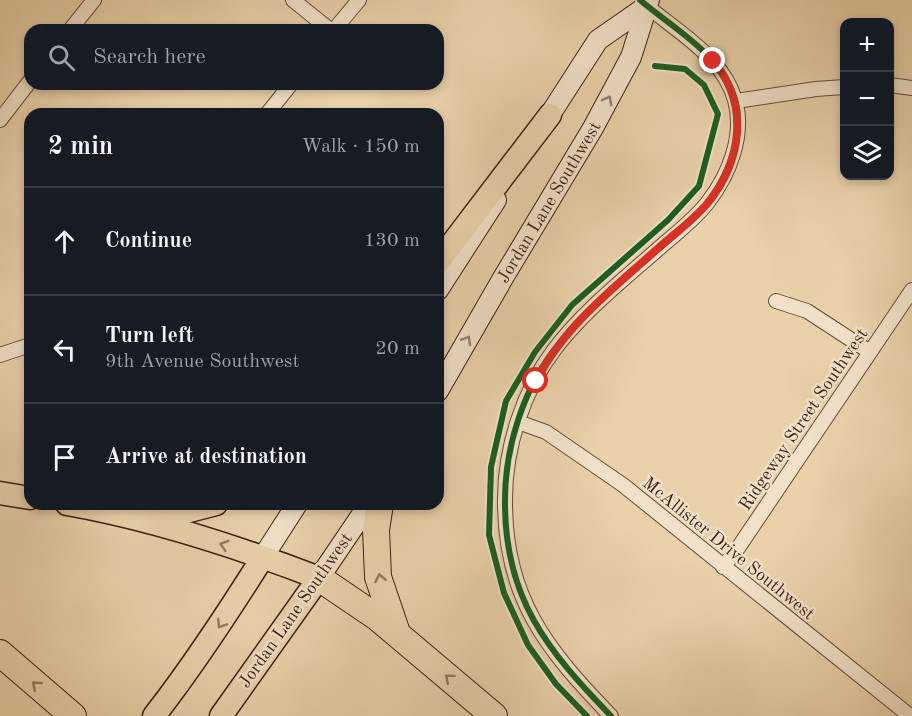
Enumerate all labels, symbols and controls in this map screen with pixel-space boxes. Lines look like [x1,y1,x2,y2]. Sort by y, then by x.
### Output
map controls [840,18,894,180]
button: + [840,18,894,72]
search box [24,24,444,90]
icon: search [45,41,78,74]
text: Search here [93,46,206,68]
route end [699,47,725,73]
button: − [840,72,894,126]
one-way arrow [601,96,612,106]
street label: Jordan Lane Southwest [494,119,605,286]
button: layers [840,126,894,180]
text: 2 min [48,134,113,160]
text: Walk · 150 m [301,137,420,157]
icon: ahead [48,225,81,258]
text: Continue [105,230,192,252]
text: 130 m [364,231,420,251]
text: Turn left [105,325,194,347]
street label: Ridgeway Street Southwest [736,325,872,514]
icon: left [48,333,81,366]
one-way arrow [460,336,471,347]
text: 20 m [375,339,420,359]
text: 9th Avenue Southwest [105,352,300,372]
route start [522,367,548,393]
icon: arrive [48,441,81,474]
text: Arrive at destination [105,446,307,468]
street label: McAllister Drive Southwest [639,474,818,624]
street label: Jordan Lane Southwest [236,530,356,691]
one-way arrow [220,540,230,552]
one-way arrow [374,573,387,583]
one-way arrow [216,618,228,628]
one-way arrow [445,674,456,685]
one-way arrow [32,681,43,692]

